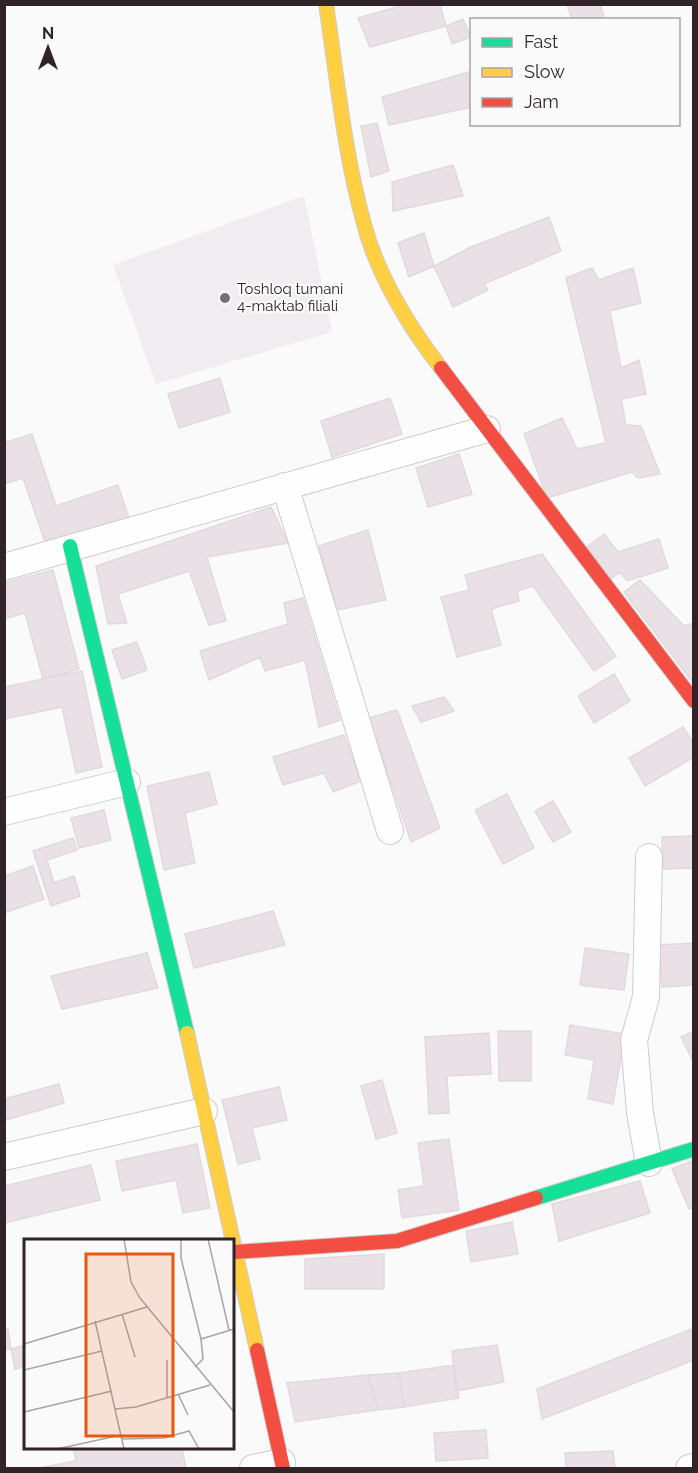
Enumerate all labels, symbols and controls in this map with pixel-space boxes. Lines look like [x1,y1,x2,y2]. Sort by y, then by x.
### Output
north arrow [18,18,78,78]
legend [470,18,680,126]
text: N [42,24,54,43]
text: Fast [524,31,558,52]
text: Slow [524,61,565,82]
text: Jam [524,91,559,112]
place label: Toshloq tumani 4-maktab filiali [237,280,343,315]
marker: Toshloq tumani 4-maktab filiali [218,291,232,305]
inset map [24,1239,234,1449]

